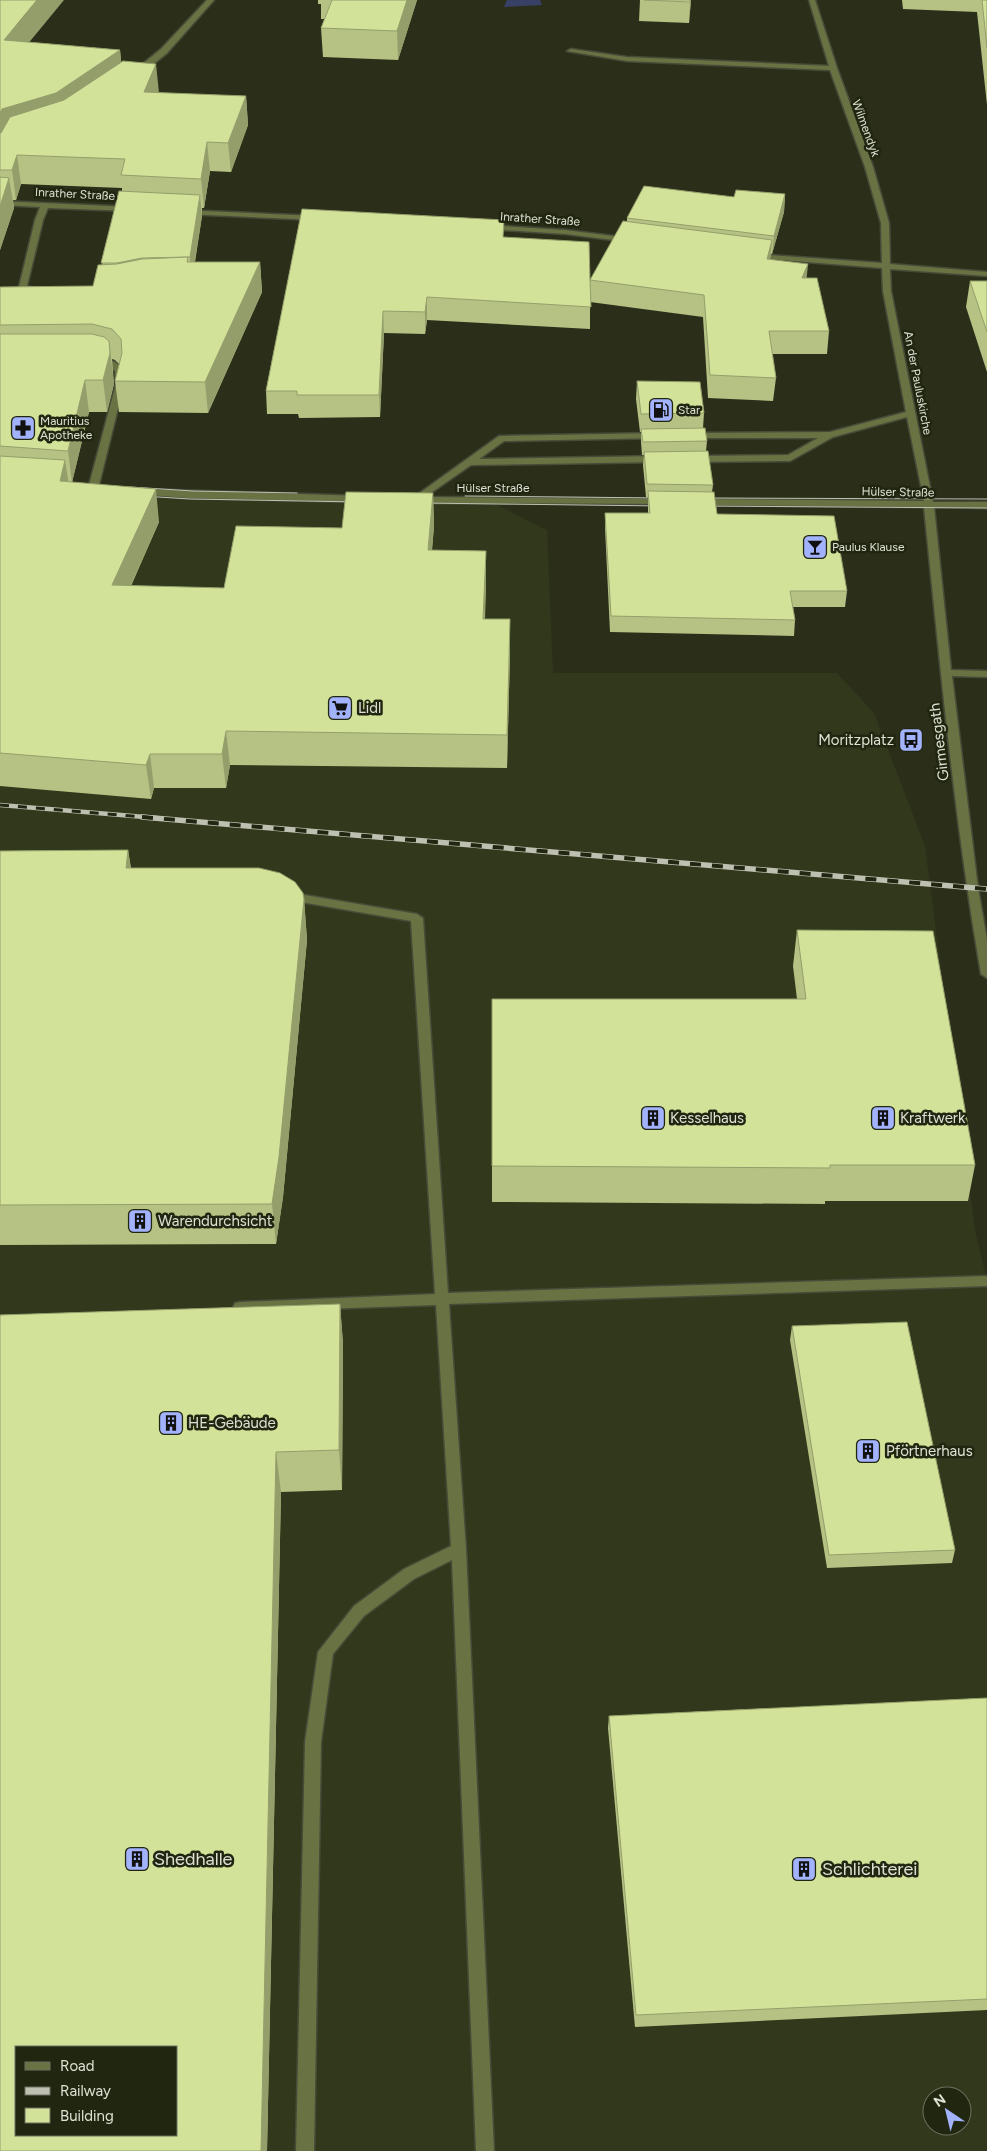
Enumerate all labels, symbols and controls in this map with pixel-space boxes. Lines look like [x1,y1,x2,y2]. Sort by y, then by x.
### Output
street label: Wilmendyk [849,98,883,159]
street label: Inrather Straße [35,185,116,203]
street label: Inrather Straße [499,209,581,229]
street label: An der Pauluskirche [901,330,935,436]
fuel station icon: Star [648,397,674,423]
place label: Star [678,403,700,417]
place label: Mauritius Apotheke [40,414,93,442]
pharmacy icon: Mauritius Apotheke [10,415,36,441]
street label: Hülser Straße [457,481,530,495]
street label: Hülser Straße [861,484,935,500]
bar icon: Paulus Klause [802,534,828,560]
place label: Paulus Klause [832,540,905,554]
supermarket icon: Lidl [327,695,353,721]
place label: Lidl [358,699,381,717]
street label: Girmesgath [925,702,953,782]
bus stop icon: Moritzplatz [898,727,924,753]
place label: Moritzplatz [818,731,894,749]
building icon: Kesselhaus [640,1105,666,1131]
building icon: Kraftwerk [870,1105,896,1131]
place label: Kesselhaus [670,1109,744,1127]
place label: Kraftwerk [900,1109,966,1127]
building icon: Warendurchsicht [127,1208,153,1234]
place label: Warendurchsicht [158,1212,273,1230]
building icon: HE-Gebäude [158,1410,184,1436]
place label: HE-Gebäude [188,1414,276,1432]
building icon: Pförtnerhaus [855,1438,881,1464]
place label: Pförtnerhaus [886,1442,973,1460]
building icon: Shedhalle [124,1846,150,1872]
place label: Shedhalle [154,1848,233,1870]
building icon: Schlichterei [791,1856,817,1882]
place label: Schlichterei [822,1858,917,1880]
legend [15,2046,178,2136]
text: Road [60,2057,95,2075]
text: Railway [60,2082,111,2100]
north arrow [922,2086,972,2136]
text: N [931,2091,949,2111]
text: Building [60,2107,114,2125]

